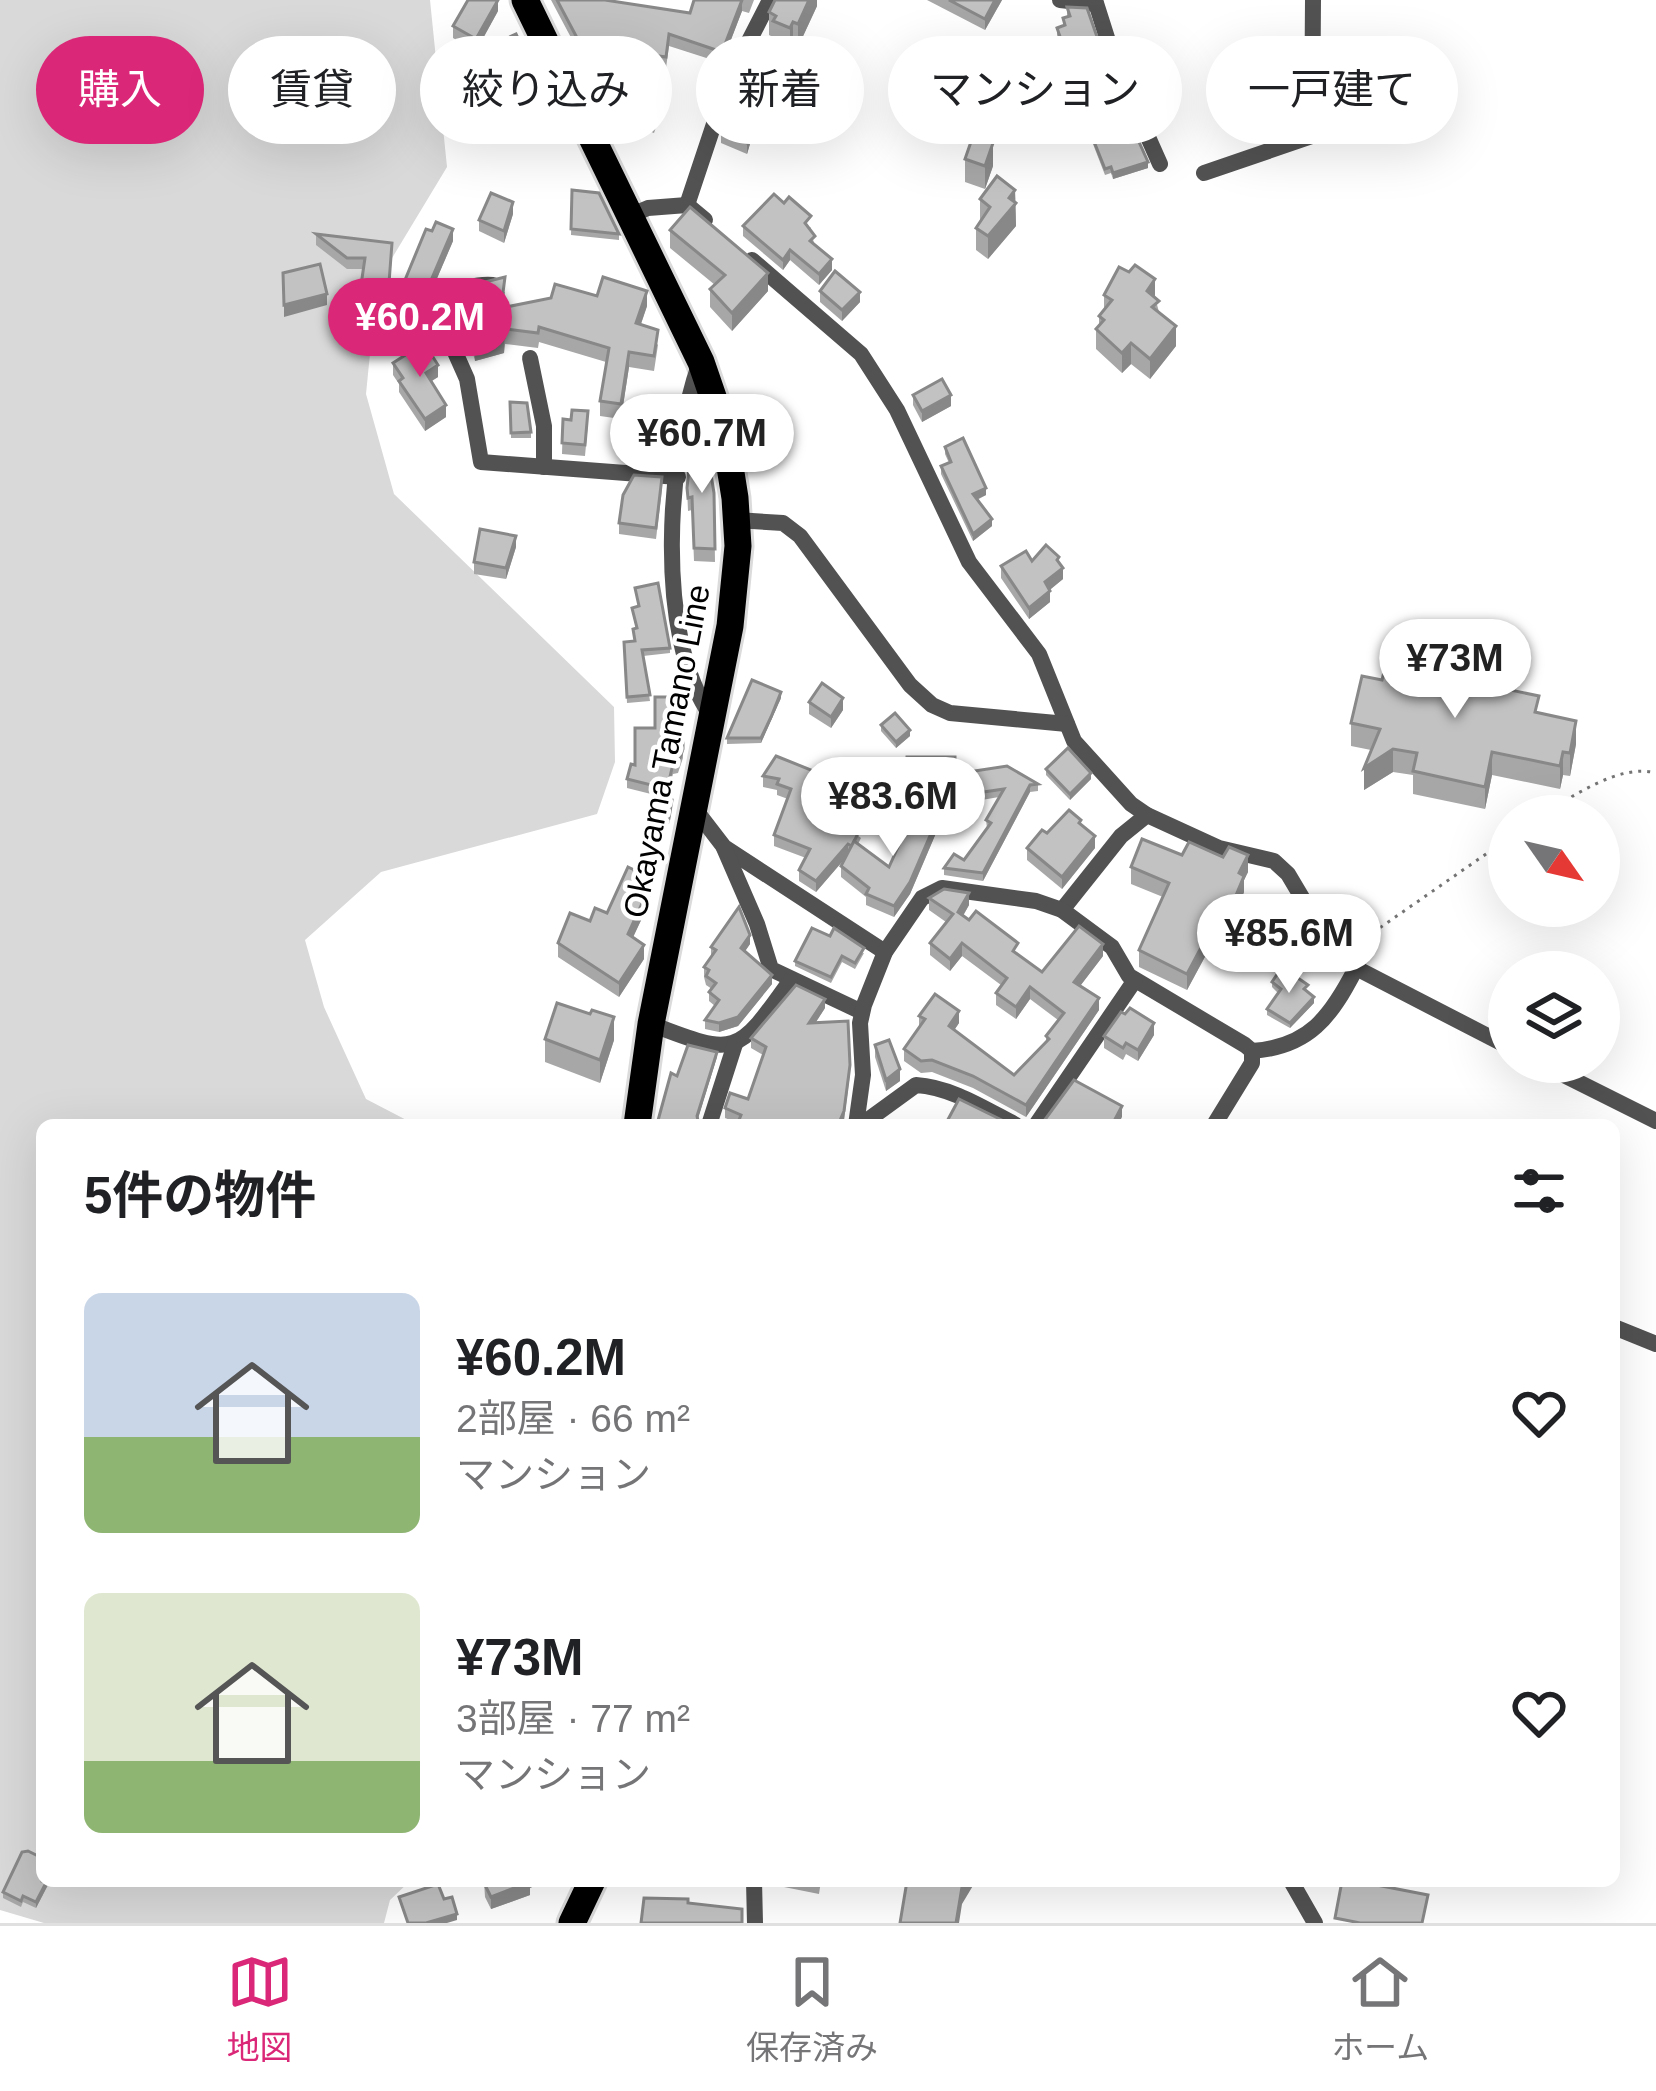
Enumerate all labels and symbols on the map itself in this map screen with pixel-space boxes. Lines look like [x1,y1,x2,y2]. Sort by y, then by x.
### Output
pin: ¥60.2M [322,278,518,380]
pin: ¥60.7M [604,394,800,496]
street label: Okayama Tamano Line [616,581,717,921]
pin: ¥73M [1384,619,1526,721]
pin: ¥83.6M [795,757,991,859]
north arrow [1488,795,1620,927]
pin: ¥85.6M [1191,894,1387,996]

